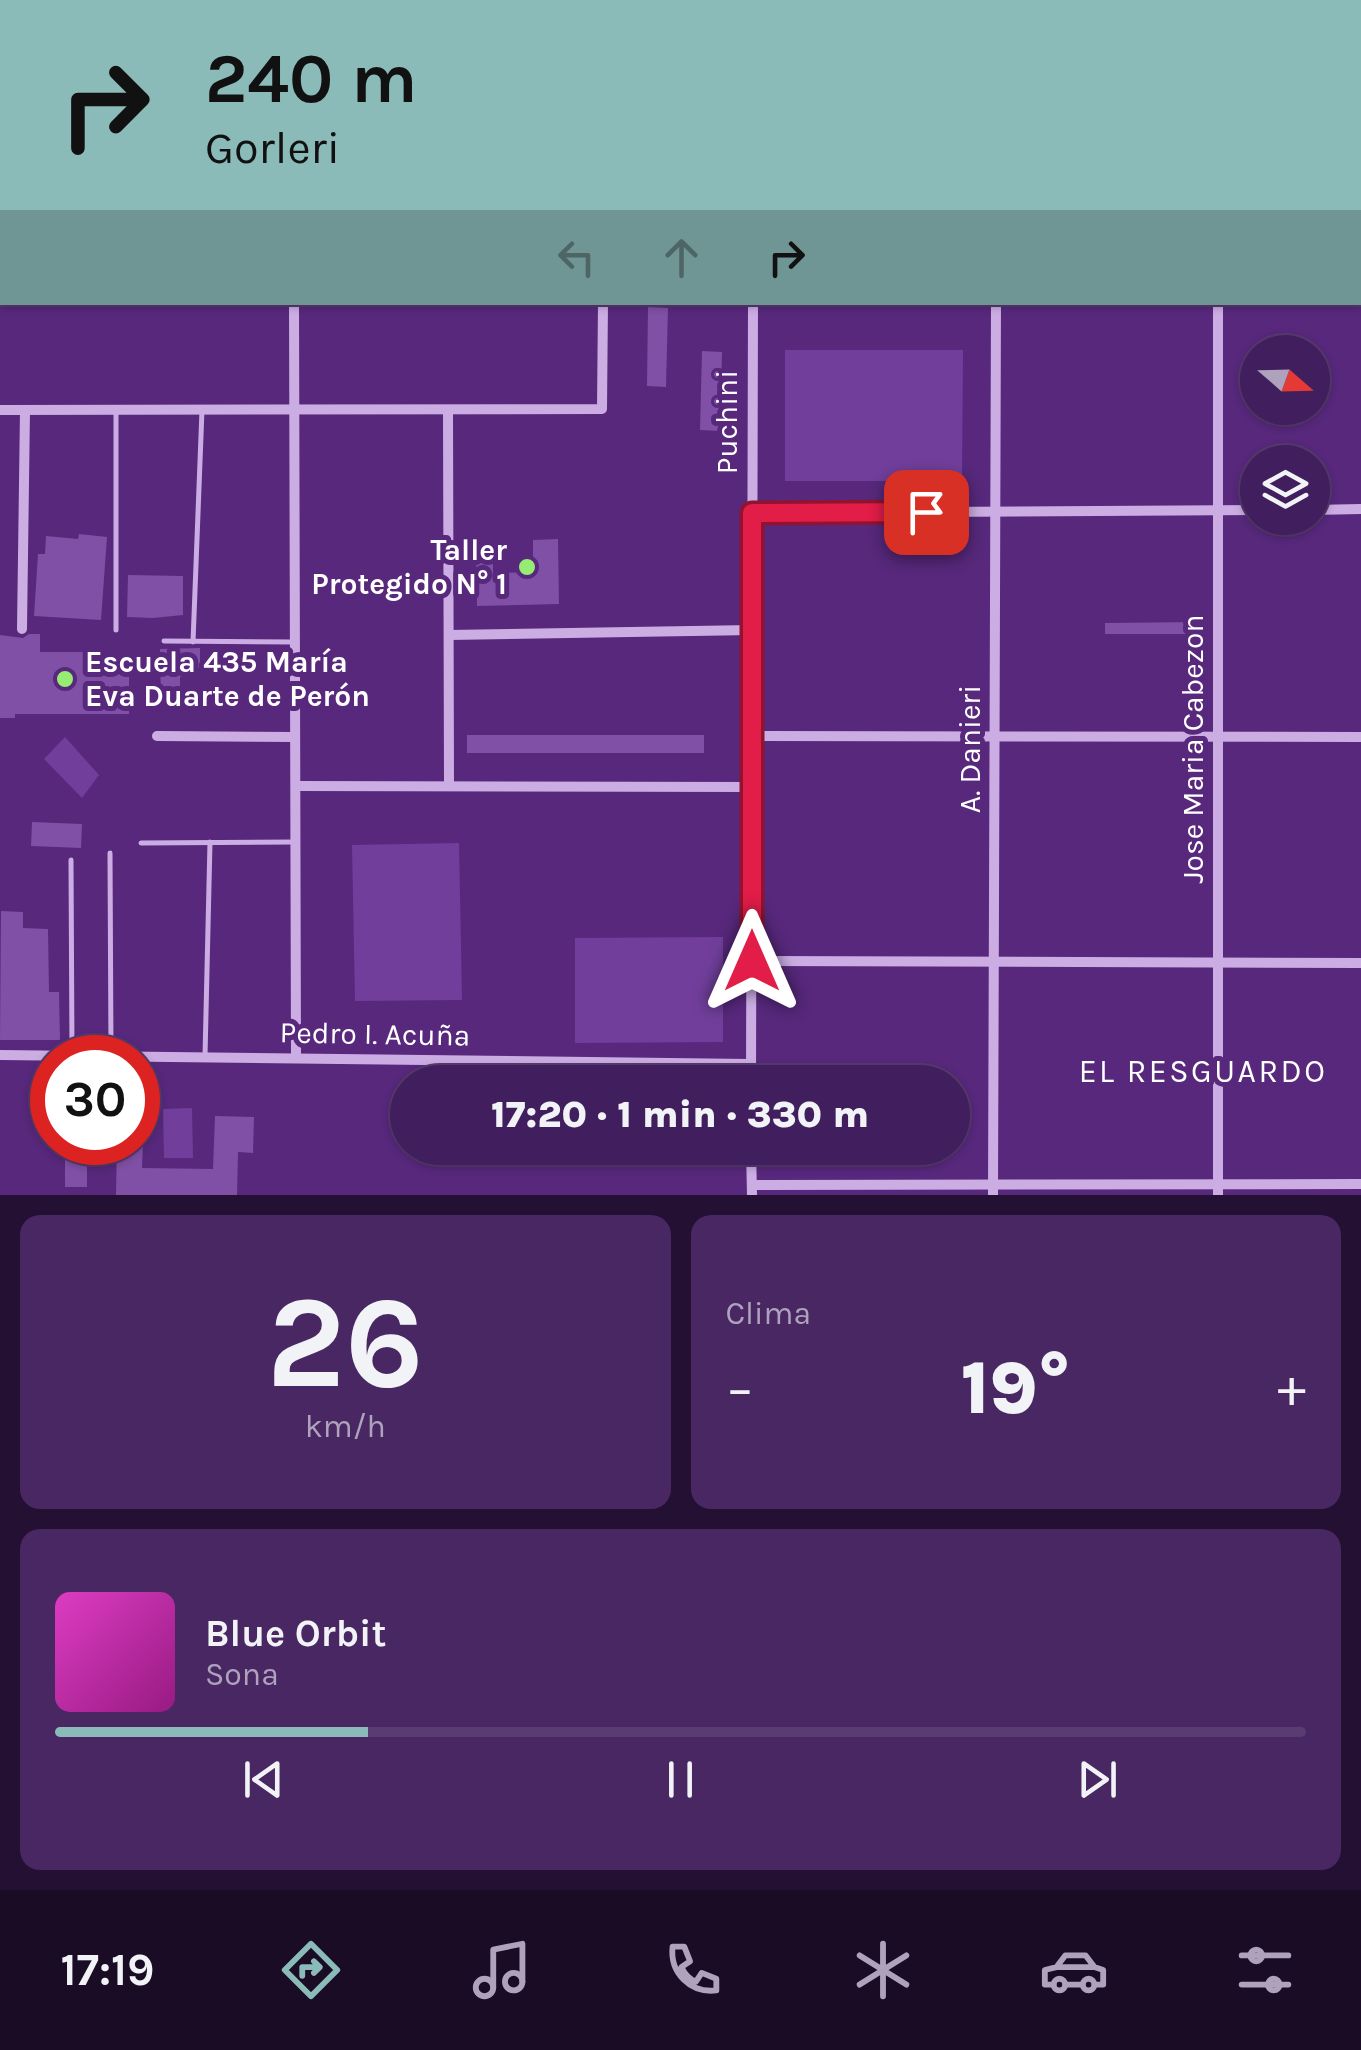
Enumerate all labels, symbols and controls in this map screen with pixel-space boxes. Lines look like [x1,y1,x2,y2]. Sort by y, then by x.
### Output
text: 240 m [205,38,417,120]
icon: right [40,40,170,170]
text: Gorleri [205,122,340,174]
icon: left [549,230,604,285]
icon: ahead [654,230,709,285]
icon: right [759,230,814,285]
north arrow [1240,335,1330,425]
map controls [1240,335,1330,535]
street label: Puchini [709,370,745,474]
button: layers [1240,445,1330,535]
pin [884,470,969,555]
icon: arrive [899,485,954,540]
place label: Taller Protegido N° 1 [311,532,507,602]
marker: Taller Protegido N° 1 [516,556,538,578]
street label: Jose Maria Cabezon [1175,615,1211,883]
place label: Escuela 435 María Eva Duarte de Perón [85,644,370,714]
marker: Escuela 435 María Eva Duarte de Perón [54,668,76,690]
street label: A. Danieri [952,685,988,813]
position arrow [700,909,804,1013]
street label: Pedro I. Acuña [279,1014,471,1054]
speed limit sign: 30 [30,1035,160,1165]
district label: EL RESGUARDO [1079,1053,1327,1090]
text: 17:20 · 1 min · 330 m [491,1092,869,1137]
text: 26 [266,1267,424,1419]
text: Clima [726,1295,811,1332]
text: 19° [961,1344,1071,1432]
text: − [726,1356,754,1420]
text: + [1277,1356,1306,1420]
text: km/h [305,1408,386,1445]
text: Blue Orbit [205,1611,386,1656]
text: Sona [205,1656,279,1693]
icon: previous [236,1752,291,1807]
icon: pause [653,1752,708,1807]
icon: next [1070,1752,1125,1807]
icon: directions [276,1935,346,2005]
icon: music [467,1935,537,2005]
icon: phone [658,1935,728,2005]
icon: climate [848,1935,918,2005]
icon: car [1039,1935,1109,2005]
icon: filters [1230,1935,1300,2005]
text: 17:19 [60,1944,155,1996]

